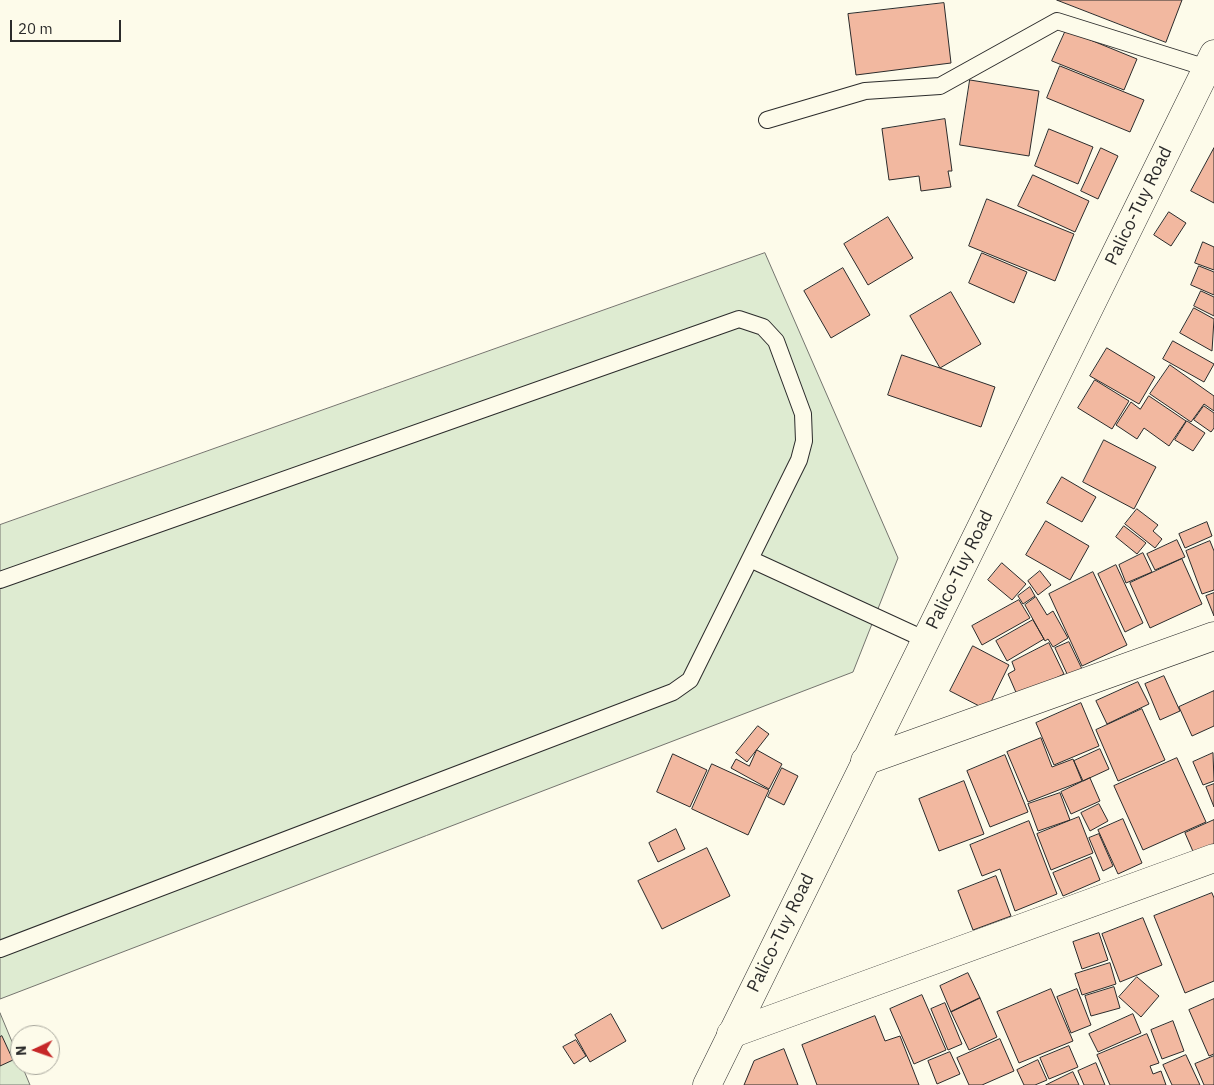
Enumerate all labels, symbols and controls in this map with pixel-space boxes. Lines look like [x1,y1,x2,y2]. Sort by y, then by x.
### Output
scale bar [12,10,124,42]
text: 20 m [18,19,53,38]
street label: Palico-Tuy Road [1101,143,1177,269]
street label: Palico-Tuy Road [922,507,998,633]
street label: Palico-Tuy Road [743,870,819,996]
north arrow [10,1025,60,1075]
text: N [12,1045,30,1056]

